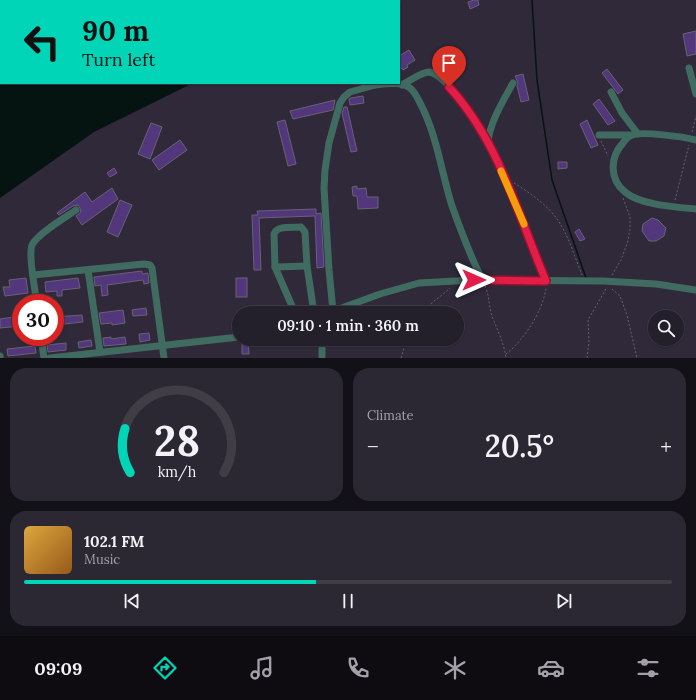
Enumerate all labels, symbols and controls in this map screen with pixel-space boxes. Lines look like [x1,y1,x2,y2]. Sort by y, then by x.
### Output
text: 90 m [82,13,149,49]
icon: left [16,16,68,68]
pin [432,46,466,87]
text: Turn left [82,48,155,71]
icon: arrive [438,52,460,74]
position arrow [453,259,495,301]
speed limit sign: 30 [12,294,64,346]
map controls [648,310,684,346]
button: search [648,310,684,346]
text: 09:10 · 1 min · 360 m [277,316,419,335]
text: Climate [367,407,414,424]
text: 28 [154,413,199,466]
text: 20.5° [485,427,554,465]
text: − [367,432,379,460]
text: + [660,432,672,460]
text: km/h [157,462,196,481]
text: 102.1 FM [84,532,144,551]
text: Music [84,551,120,568]
icon: previous [121,590,143,612]
icon: pause [337,590,359,612]
icon: next [553,590,575,612]
icon: directions [151,654,179,682]
icon: music [248,654,276,682]
icon: phone [344,654,372,682]
icon: climate [441,654,469,682]
icon: car [537,654,565,682]
icon: filters [634,654,662,682]
text: 09:09 [34,657,82,680]

